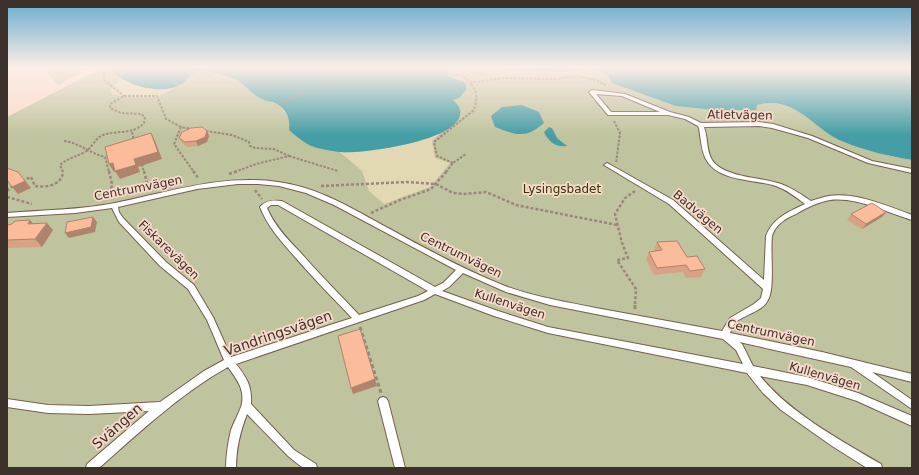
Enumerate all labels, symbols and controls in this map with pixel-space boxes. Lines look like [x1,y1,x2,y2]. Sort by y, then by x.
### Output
street label: Atletvägen [707,107,773,123]
street label: Centrumvägen [93,173,183,203]
park label: Lysingsbadet [523,182,602,196]
street label: Badvägen [670,187,726,237]
street label: Fiskarevägen [136,218,202,282]
street label: Centrumvägen [418,229,504,281]
street label: Kullenvägen [473,286,547,322]
street label: Vandringsvägen [222,307,334,359]
street label: Centrumvägen [726,317,816,349]
street label: Kullenvägen [788,359,862,393]
street label: Svängen [89,400,145,452]

